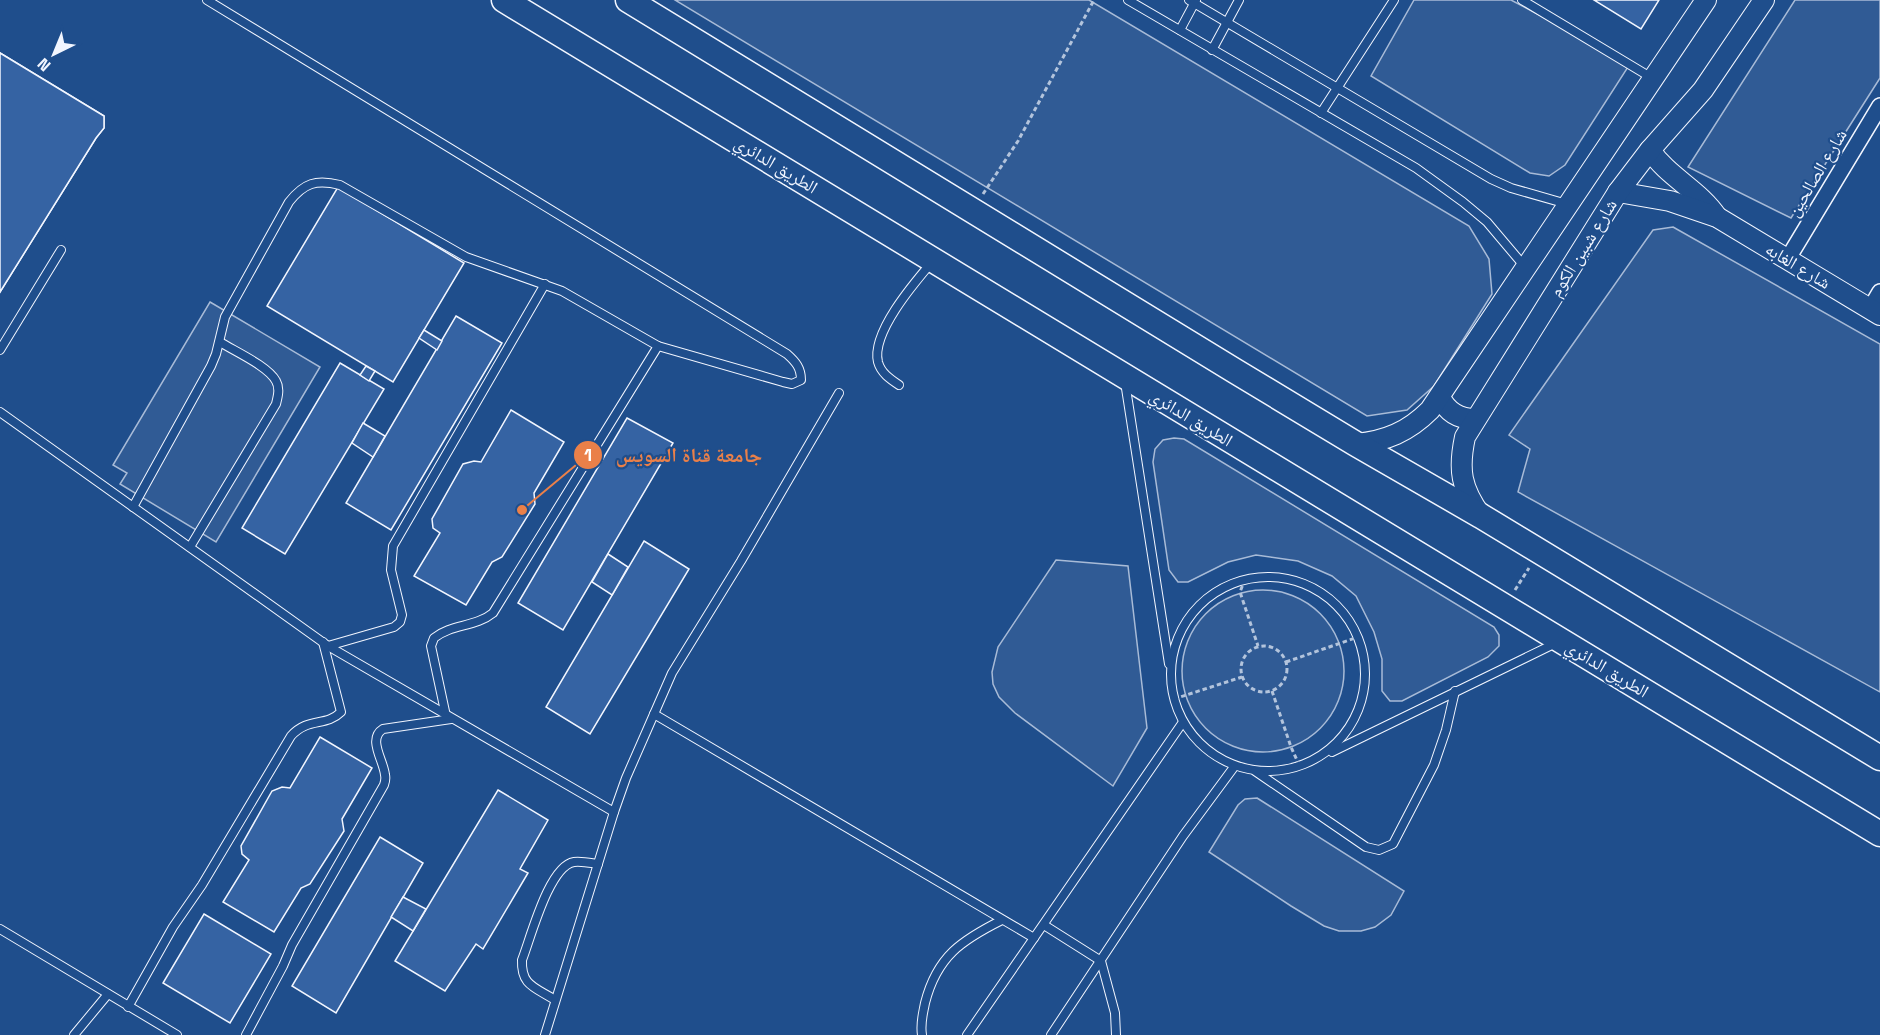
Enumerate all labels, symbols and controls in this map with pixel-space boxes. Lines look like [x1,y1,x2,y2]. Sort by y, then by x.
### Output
north arrow [24,24,84,84]
text: N [33,53,55,76]
street label: شارع الصالحين [1781,125,1852,221]
street label: الطريق الدائري [729,131,822,202]
street label: شارع شبين الكوم [1543,195,1623,301]
street label: شارع الغابه [1761,237,1835,294]
street label: الطريق الدائري [1144,384,1237,455]
callout: جامعة قناة السويس [573,436,774,474]
text: جامعة قناة السويس [616,442,762,468]
text: 1 [584,443,592,466]
street label: الطريق الدائري [1560,635,1653,706]

